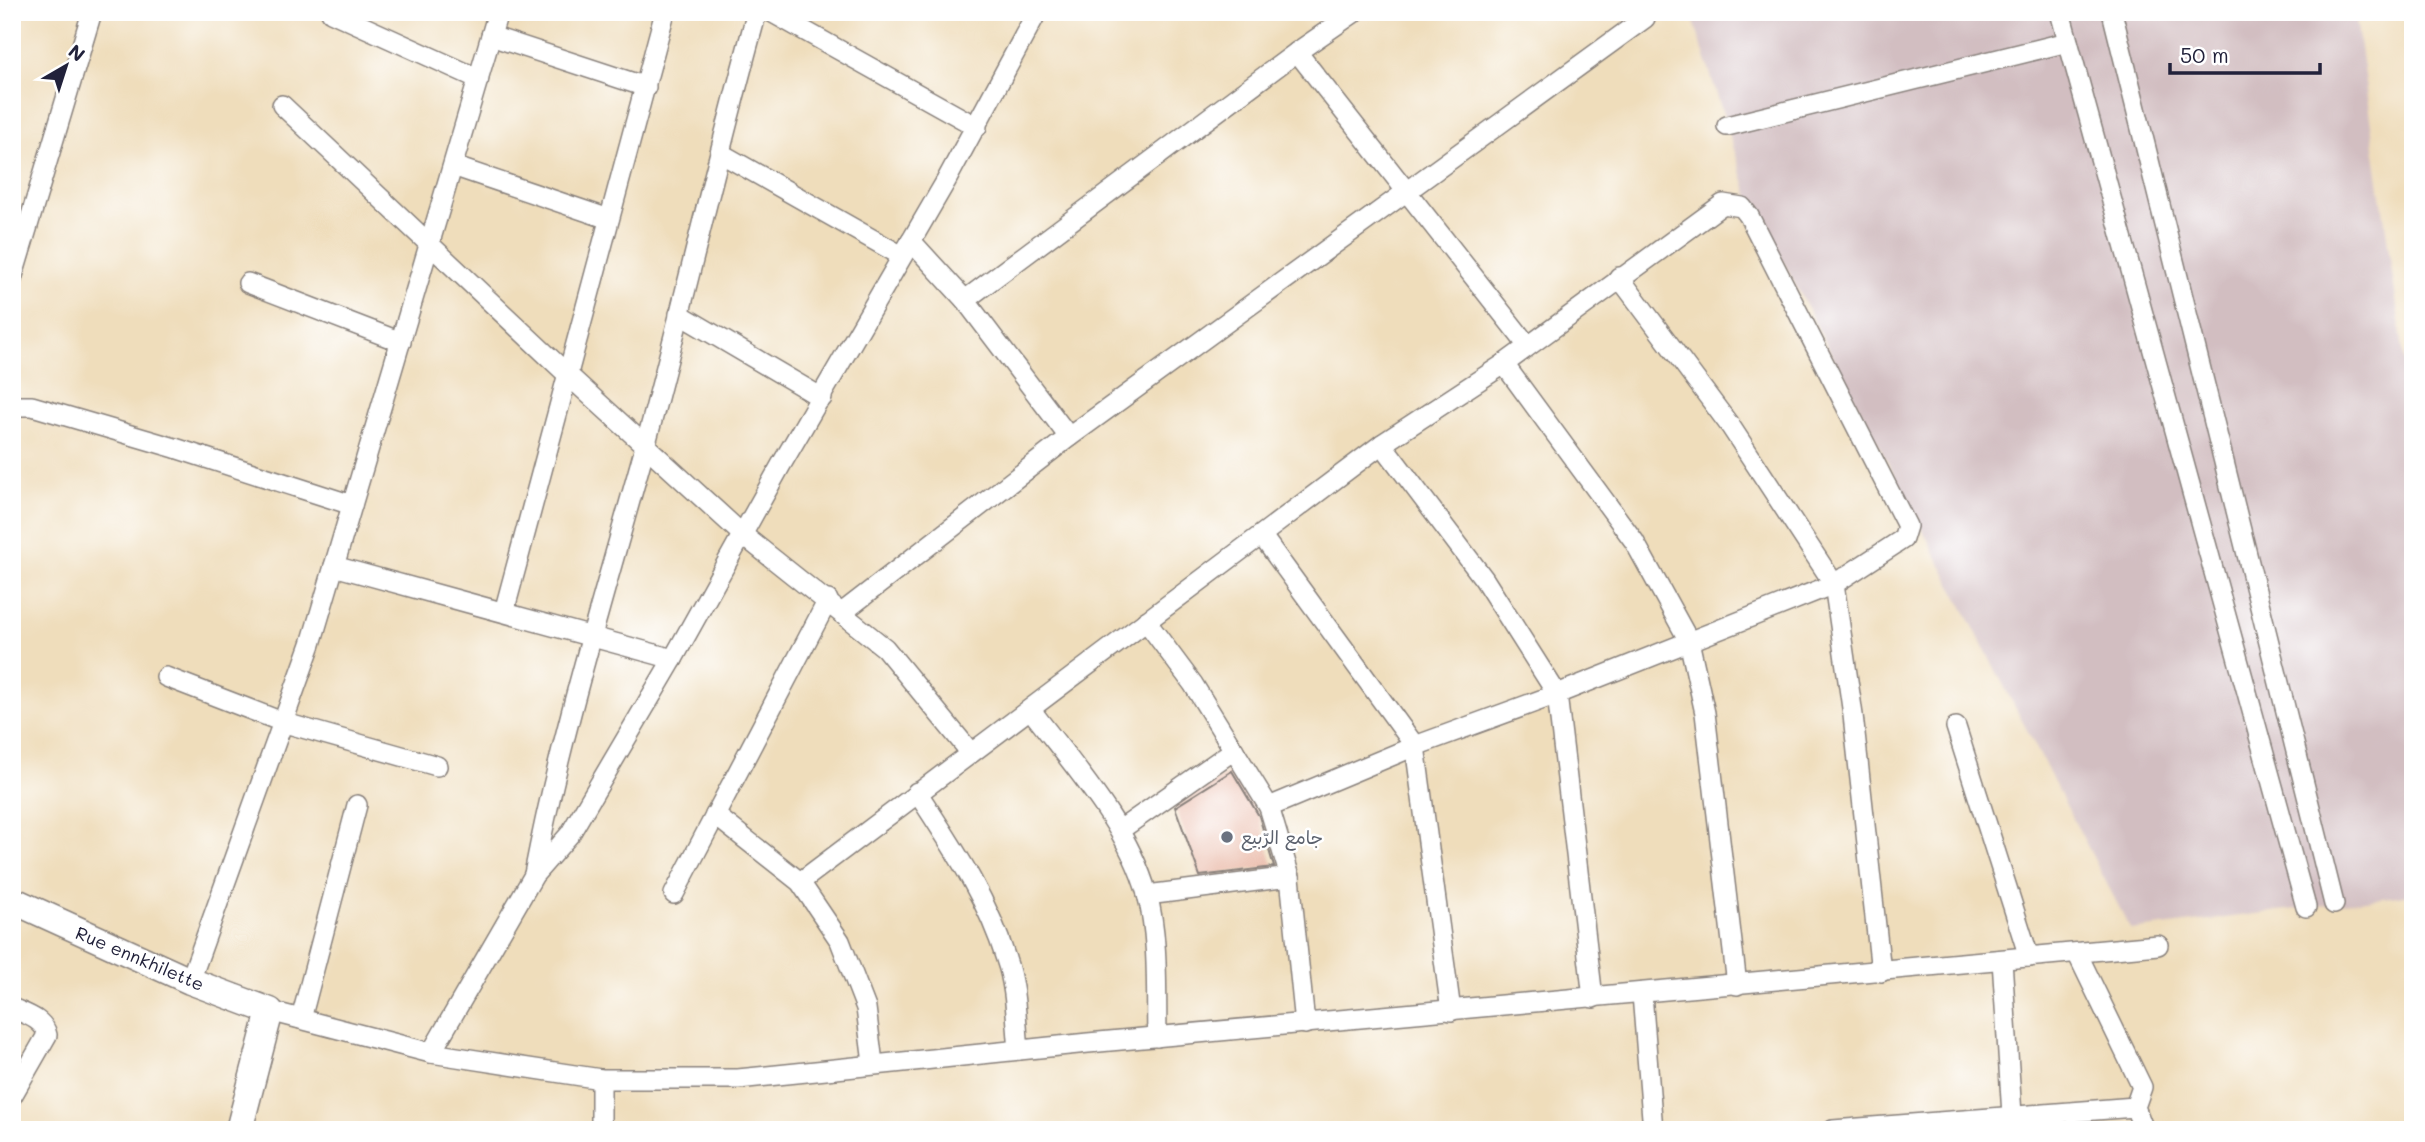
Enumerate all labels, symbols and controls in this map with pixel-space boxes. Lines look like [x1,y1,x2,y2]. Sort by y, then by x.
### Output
north arrow [32,32,102,102]
scale bar [2170,32,2320,76]
text: N [64,38,90,67]
text: 50 m [2180,41,2229,68]
place label: جامع الرّبيع [1241,825,1323,851]
marker: جامع الرّبيع [1219,829,1235,845]
street label: Rue ennkhilette [72,920,208,996]

